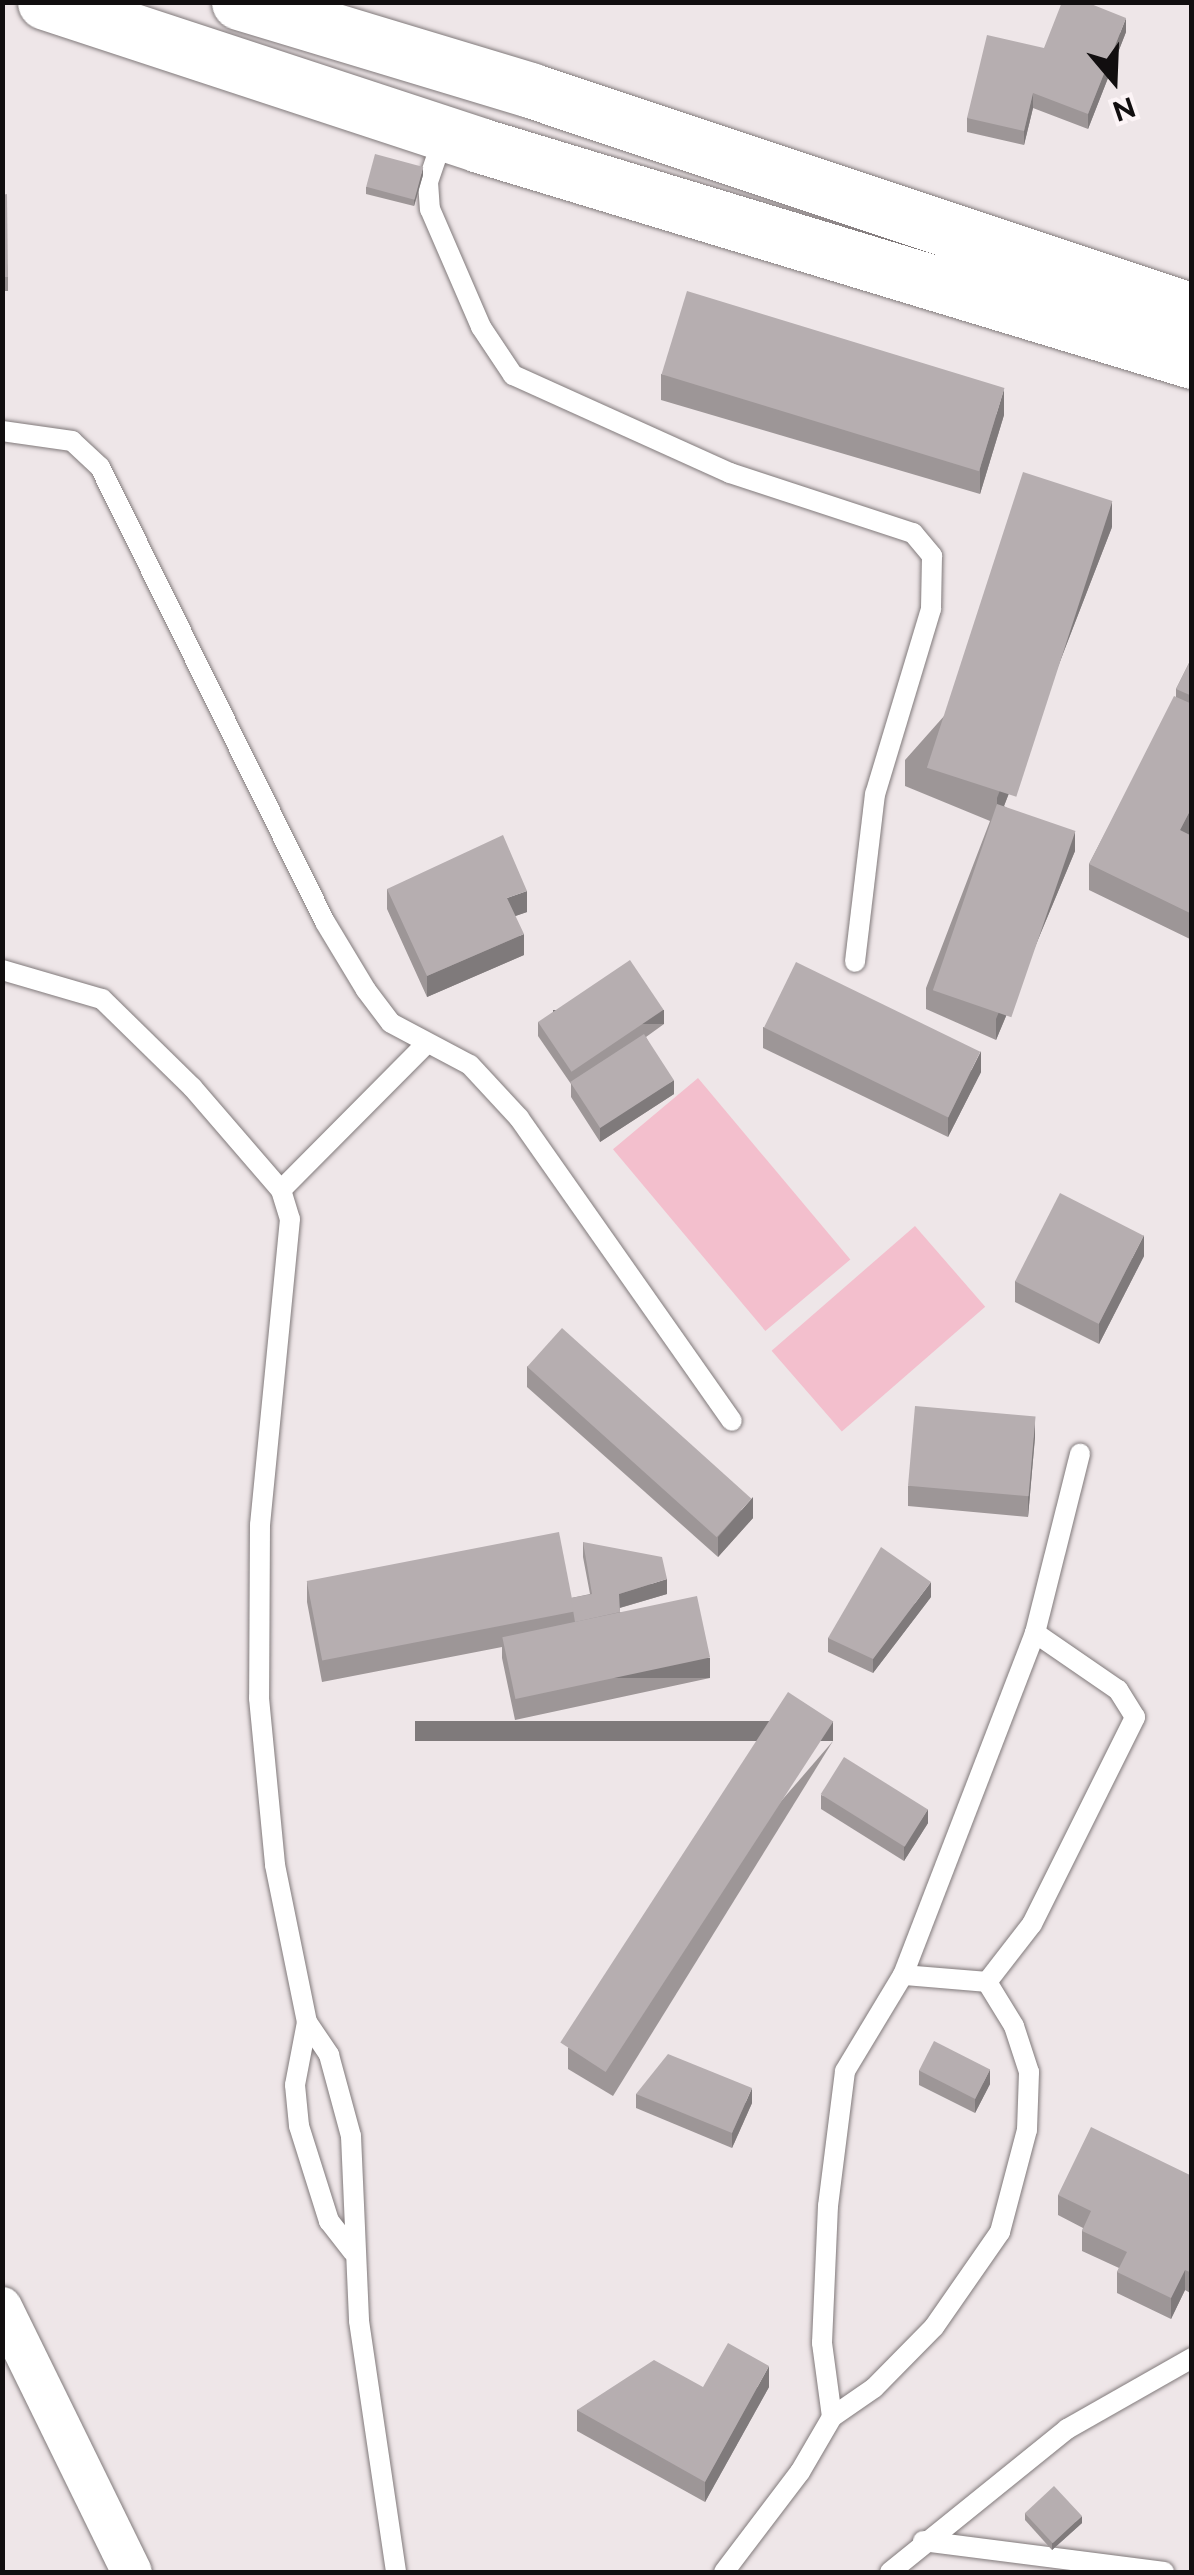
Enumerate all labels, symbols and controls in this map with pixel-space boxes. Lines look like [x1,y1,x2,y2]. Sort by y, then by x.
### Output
north arrow [1064,30,1164,130]
text: N [1108,90,1139,128]

